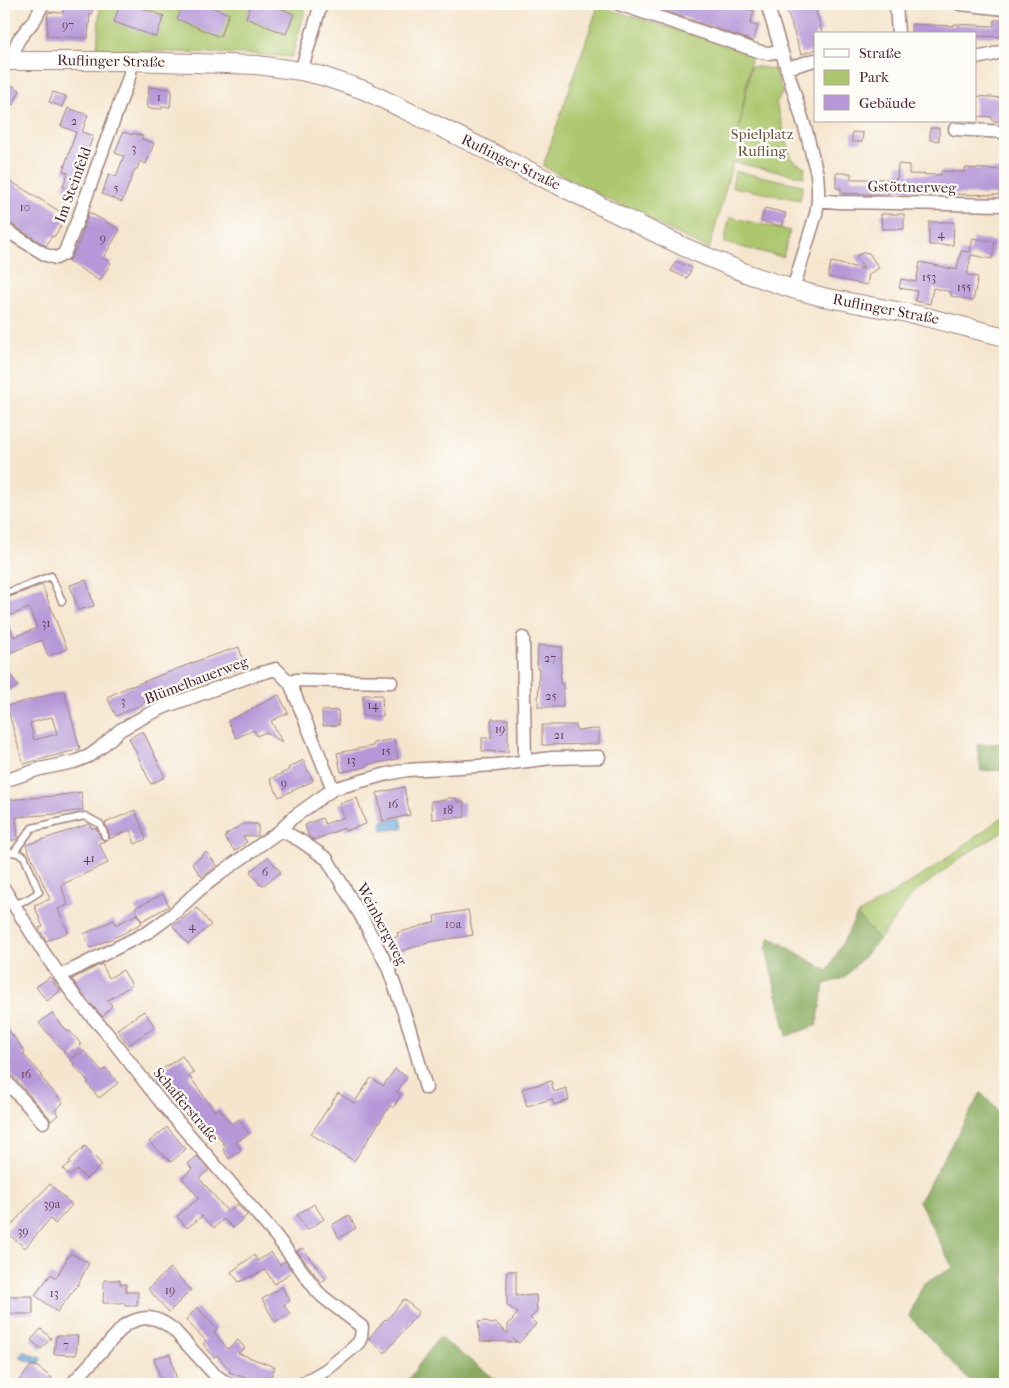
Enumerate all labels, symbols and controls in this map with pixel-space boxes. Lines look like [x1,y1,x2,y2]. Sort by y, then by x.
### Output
house number: 97 [62,18,74,32]
legend [814,32,976,122]
text: Straße [859,44,902,62]
street label: Ruflinger Straße [57,51,166,71]
text: Park [859,68,889,86]
house number: 1 [157,90,161,104]
text: Gebäude [859,94,916,112]
house number: 2 [71,114,77,128]
park label: Spielplatz Rufling [731,125,794,160]
street label: Ruflinger Straße [459,130,564,194]
house number: 3 [132,141,137,155]
street label: Im Steinfeld [51,144,95,225]
street label: Gstöttnerweg [868,177,957,197]
house number: 5 [113,181,119,195]
house number: 10 [20,200,30,214]
house number: 4 [937,227,945,241]
house number: 9 [100,231,106,245]
house number: 153 [922,270,936,284]
house number: 155 [957,280,971,294]
street label: Ruflinger Straße [831,290,941,328]
house number: 31 [41,616,51,630]
house number: 27 [544,651,556,665]
street label: Blümelbauerweg [142,652,251,708]
house number: 25 [545,689,557,703]
house number: 3 [121,694,126,708]
house number: 14 [367,698,380,712]
house number: 19 [495,722,505,736]
house number: 21 [554,728,564,742]
house number: 15 [381,744,391,758]
house number: 13 [346,753,356,767]
house number: 9 [281,776,287,790]
house number: 16 [388,797,399,811]
house number: 18 [443,803,453,817]
house number: 41 [83,851,95,865]
house number: 6 [262,865,269,879]
street label: Weinbergweg [352,879,412,969]
house number: 10a [445,917,462,931]
house number: 4 [188,919,196,933]
street label: Schafferstraße [149,1064,223,1147]
house number: 16 [21,1067,32,1081]
house number: 39a [44,1197,61,1211]
house number: 39 [17,1224,29,1238]
house number: 19 [165,1283,175,1297]
house number: 13 [49,1286,59,1300]
house number: 7 [63,1338,69,1352]

